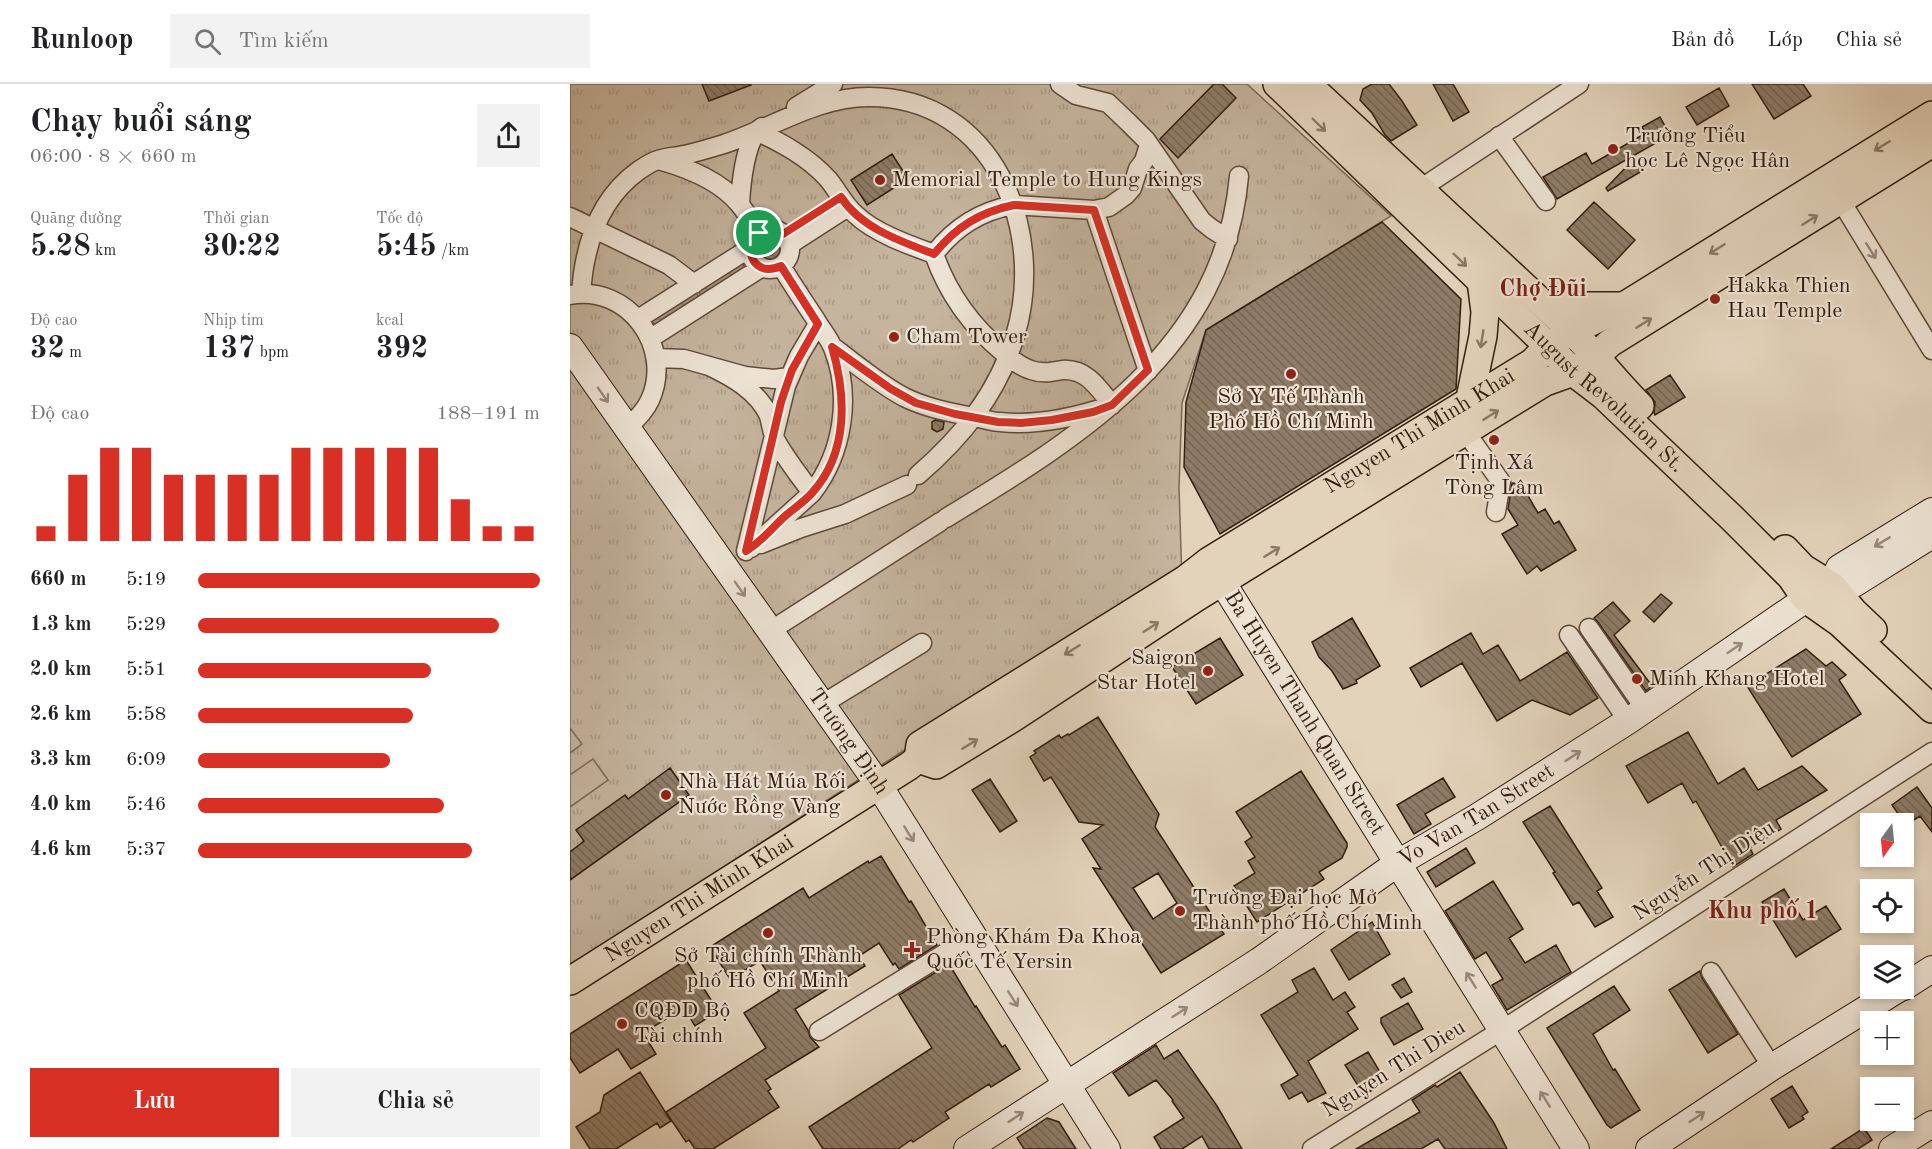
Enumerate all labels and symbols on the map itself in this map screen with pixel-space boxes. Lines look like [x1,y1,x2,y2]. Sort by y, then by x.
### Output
one-way arrow [1312,117,1327,132]
place label: Trường Tiểu học Lê Ngọc Hân [1625,124,1790,172]
one-way arrow [1874,141,1891,153]
marker: Trường Tiểu học Lê Ngọc Hân [1606,142,1620,156]
place label: Memorial Temple to Hung Kings [892,169,1202,191]
marker: Memorial Temple to Hung Kings [873,173,887,187]
pin [733,207,784,258]
one-way arrow [1801,214,1818,226]
one-way arrow [1866,242,1878,259]
one-way arrow [1709,243,1726,255]
one-way arrow [1452,253,1467,267]
place label: Hakka Thien Hau Temple [1727,275,1851,322]
district label: Chợ Đũi [1499,278,1587,302]
marker: Hakka Thien Hau Temple [1708,292,1722,306]
one-way arrow [1635,316,1652,328]
street label: August Revolution St. [1519,318,1688,477]
place label: Cham Tower [906,326,1027,348]
one-way arrow [1477,328,1488,348]
marker: Cham Tower [887,330,901,344]
street label: Nguyen Thi Minh Khai [1321,365,1519,498]
marker: Sở Y Tế Thành Phố Hồ Chí Minh [1284,367,1298,381]
one-way arrow [597,386,609,403]
place label: Sở Y Tế Thành Phố Hồ Chí Minh [1208,386,1374,433]
one-way arrow [1482,409,1499,421]
marker: Tịnh Xá Tòng Lâm [1487,433,1501,447]
place label: Tịnh Xá Tòng Lâm [1444,452,1544,499]
one-way arrow [1874,536,1891,548]
one-way arrow [1263,545,1280,557]
one-way arrow [734,580,746,596]
street label: Ba Huyen Thanh Quan Street [1220,587,1388,839]
one-way arrow [1143,621,1159,633]
one-way arrow [1726,641,1743,653]
one-way arrow [1064,645,1081,657]
place label: Saigon Star Hotel [1097,647,1196,694]
marker: Saigon Star Hotel [1201,664,1215,678]
place label: Minh Khang Hotel [1649,668,1825,690]
marker: Minh Khang Hotel [1630,672,1644,686]
street label: Trương Định [804,685,893,799]
one-way arrow [961,738,978,750]
one-way arrow [1564,750,1581,762]
street label: Vo Van Tan Street [1395,760,1558,871]
place label: Nhà Hát Múa Rối Nước Rồng Vàng [678,771,846,818]
marker: Nhà Hát Múa Rối Nước Rồng Vàng [659,788,673,802]
north arrow [1860,813,1914,867]
street label: Nguyễn Thị Diệu [1628,816,1779,925]
one-way arrow [903,825,915,842]
street label: Nguyen Thi Minh Khai [601,831,798,967]
place label: Trường Đại học Mở Thành phố Hồ Chí Minh [1192,887,1422,934]
district label: Khu phố 1 [1707,898,1819,924]
marker: Trường Đại học Mở Thành phố Hồ Chí Minh [1173,904,1187,918]
marker: Sở Tài chính Thành phố Hồ Chí Minh [761,926,775,940]
place label: Phòng Khám Đa Khoa Quốc Tế Yersin [926,926,1141,973]
marker: Phòng Khám Đa Khoa Quốc Tế Yersin [903,941,921,959]
place label: Sở Tài chính Thành phố Hồ Chí Minh [674,945,862,992]
one-way arrow [1464,972,1476,989]
one-way arrow [1007,990,1019,1007]
place label: CQĐD Bộ Tài chính [634,1000,730,1047]
one-way arrow [1171,1006,1188,1018]
street label: Nguyen Thi Dieu [1319,1016,1470,1122]
marker: CQĐD Bộ Tài chính [615,1017,629,1031]
one-way arrow [1538,1091,1550,1108]
one-way arrow [1007,1111,1024,1123]
one-way arrow [1689,1111,1705,1123]

